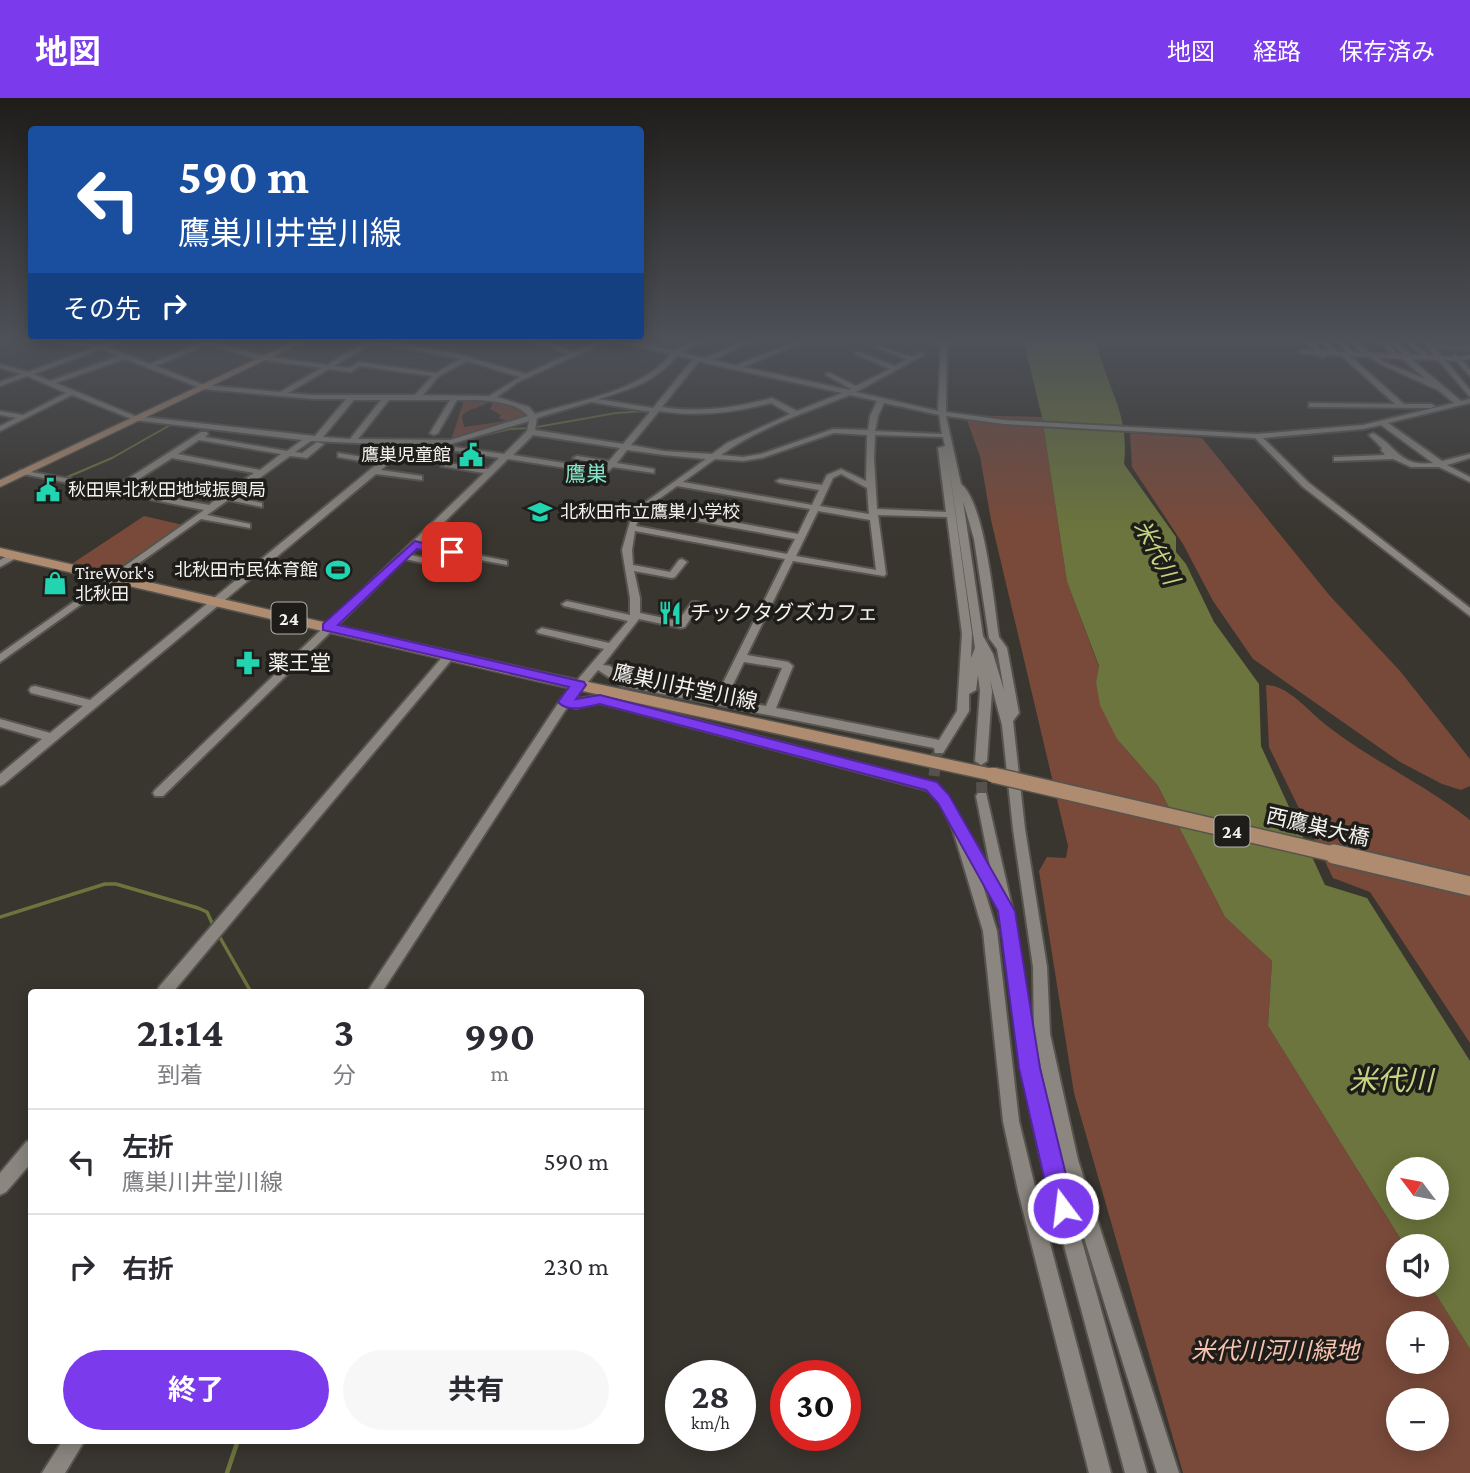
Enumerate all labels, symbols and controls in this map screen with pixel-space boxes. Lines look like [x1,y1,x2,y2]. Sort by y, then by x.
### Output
text: 地図 [35,33,101,70]
text: 地図 [1167,38,1215,65]
text: 経路 [1253,38,1301,65]
text: 保存済み [1339,38,1435,65]
text: 590 m [178,149,309,204]
icon: left [63,154,154,245]
text: 鷹巣川井堂川線 [178,215,402,251]
icon: right [155,287,193,325]
text: その先 [63,295,141,324]
public building icon: 鷹巣児童館 [457,441,485,469]
place label: 鷹巣児童館 [361,445,451,465]
district label: 鷹巣 [565,462,607,486]
public building icon: 秋田県北秋田地域振興局 [34,476,62,504]
place label: 秋田県北秋田地域振興局 [68,480,266,500]
school or university icon: 北秋田市立鷹巣小学校 [526,498,554,526]
place label: 北秋田市立鷹巣小学校 [560,502,740,522]
water label: 米代川 [1129,515,1186,591]
pin [422,522,482,582]
icon: arrive [433,533,471,571]
sports icon: 北秋田市民体育館 [324,556,352,584]
place label: 北秋田市民体育館 [174,560,318,580]
place label: TireWork's 北秋田 [75,563,154,604]
shop icon: TireWork's 北秋田 [41,569,69,597]
restaurant icon: チックタグズカフェ [656,599,684,627]
place label: チックタグズカフェ [690,601,878,625]
road number: 24 [272,603,306,634]
pharmacy icon: 薬王堂 [234,649,262,677]
place label: 薬王堂 [268,651,331,675]
street label: 鷹巣川井堂川線 [611,660,759,714]
street label: 西鷹巣大橋 [1264,803,1372,851]
road number: 24 [1214,816,1250,846]
text: 21:14 [137,1008,224,1055]
text: 3 [334,1008,354,1055]
text: 990 [464,1012,535,1059]
text: m [490,1060,509,1086]
text: 到着 [157,1062,203,1088]
text: 分 [332,1062,355,1088]
water label: 米代川 [1349,1065,1436,1096]
text: 左折 [122,1133,174,1162]
icon: left [63,1143,101,1181]
text: 590 m [543,1147,609,1176]
north arrow [1386,1157,1449,1220]
map controls [1386,1157,1449,1451]
text: 鷹巣川井堂川線 [122,1169,283,1195]
position arrow [1026,1171,1100,1245]
button: sound [1386,1234,1449,1297]
icon: right [63,1248,101,1286]
text: 230 m [544,1252,609,1281]
text: 右折 [122,1255,174,1284]
button: + [1386,1311,1449,1374]
park label: 米代川河川緑地 [1191,1337,1362,1364]
button: 終了 [63,1350,329,1430]
button: 共有 [343,1350,609,1430]
speed limit sign: 30 [770,1360,861,1451]
text: 28 [691,1377,730,1416]
button: − [1386,1388,1449,1451]
text: km/h [691,1413,730,1433]

